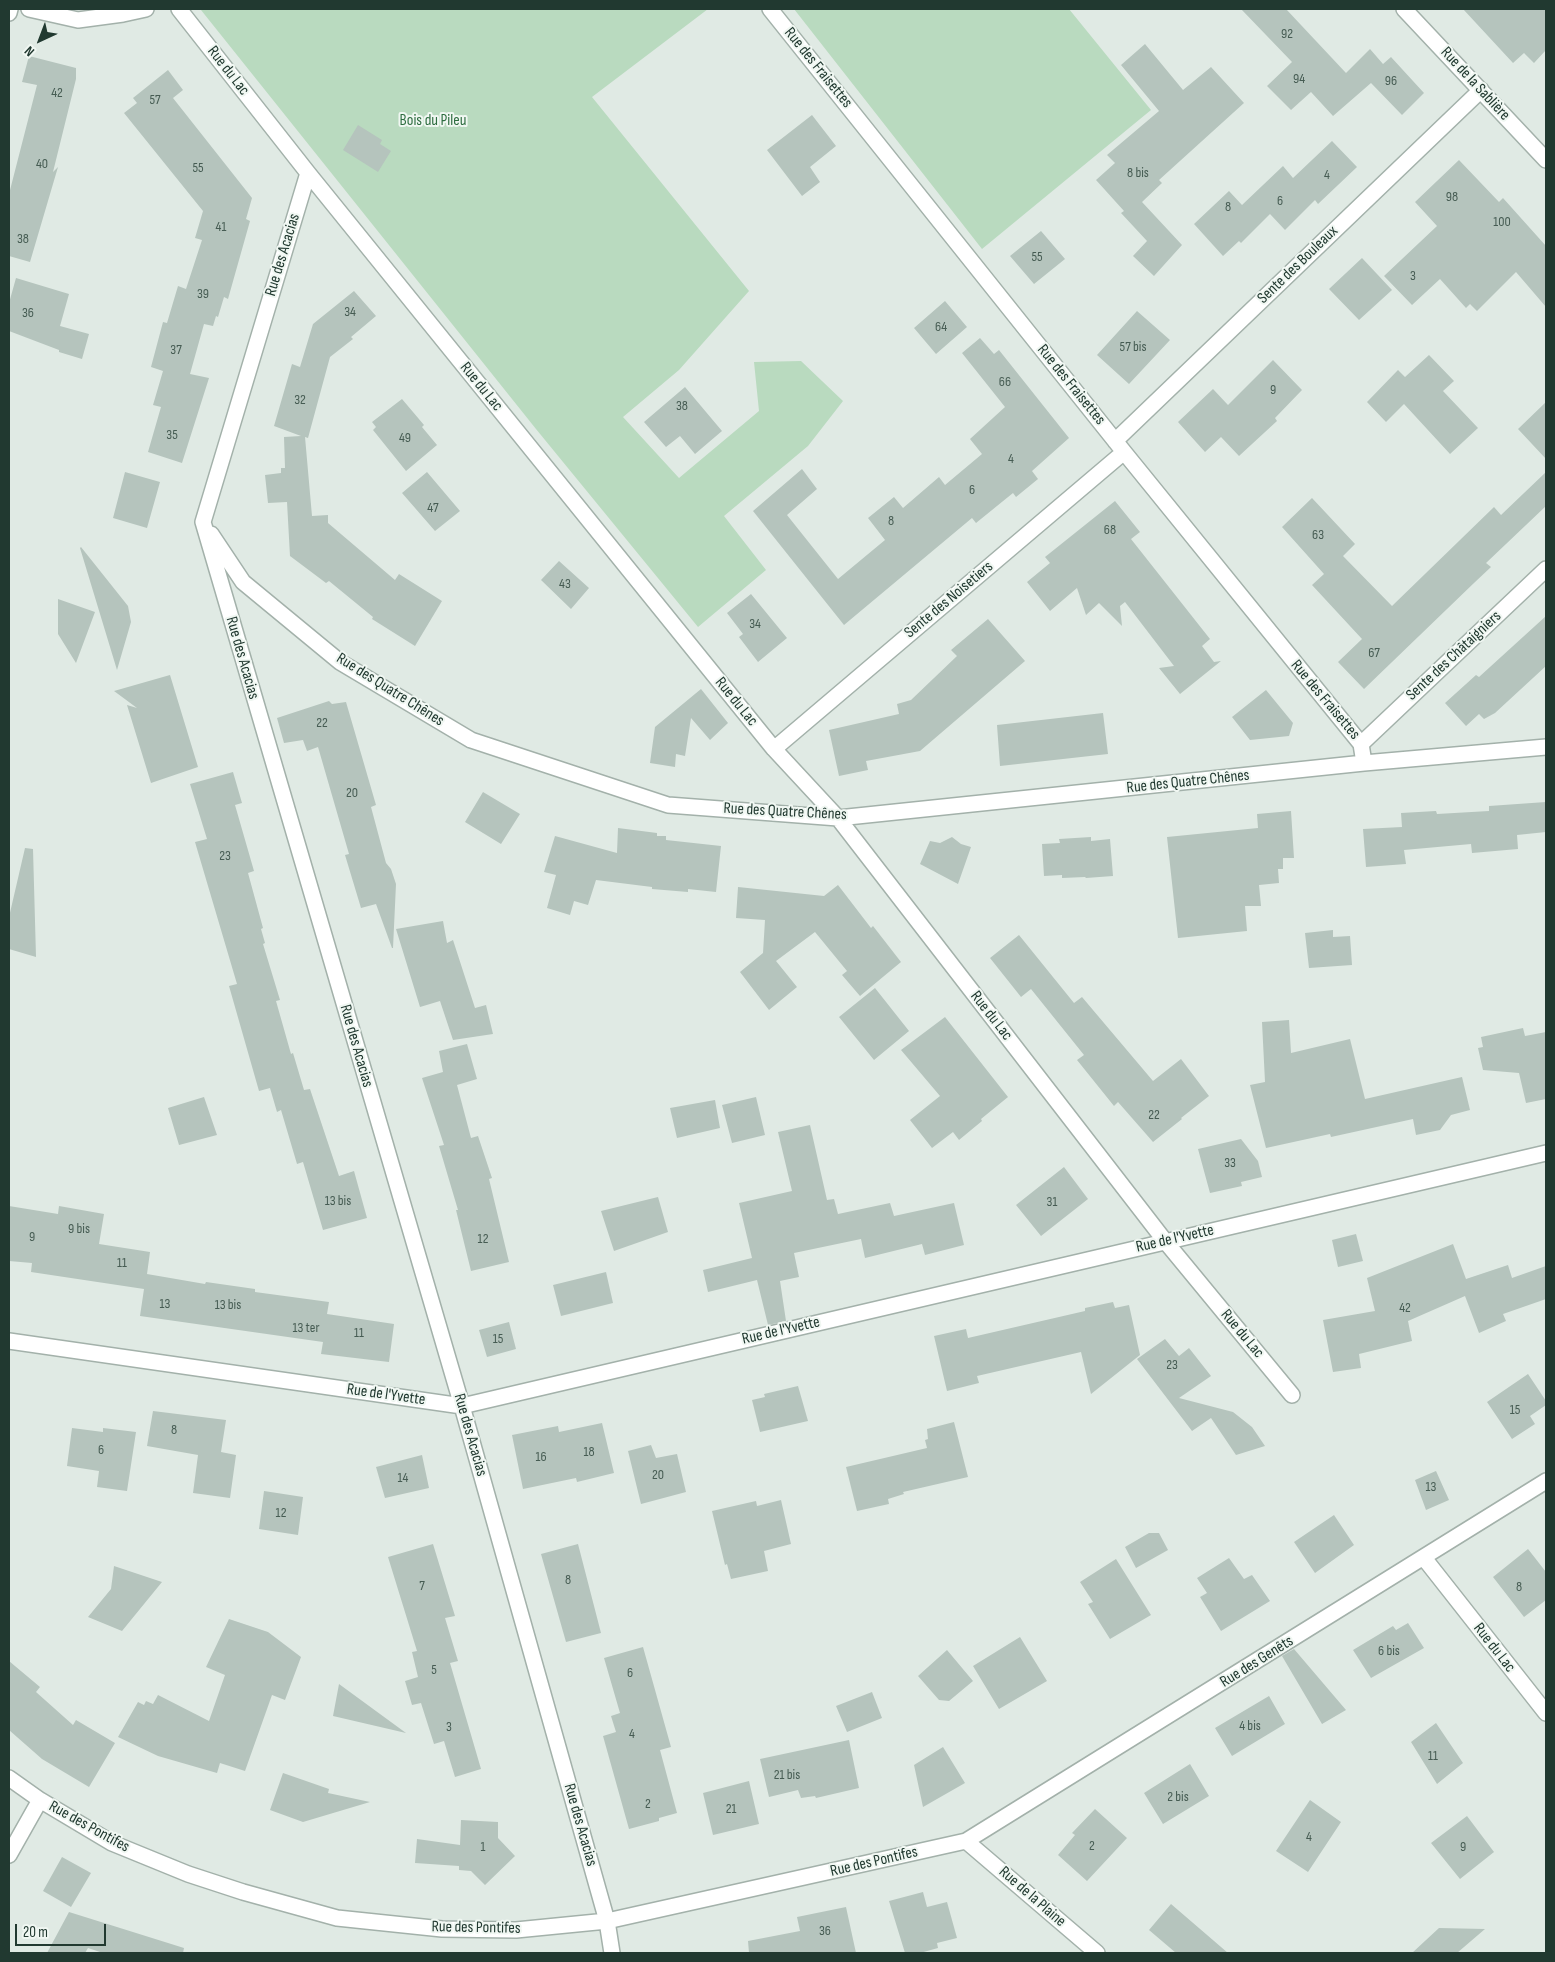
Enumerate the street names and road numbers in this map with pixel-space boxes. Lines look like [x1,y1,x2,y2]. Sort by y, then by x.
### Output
street label: Rue des Fraisettes [780,24,856,112]
street label: Rue du Lac [203,42,253,100]
street label: Rue de la Sablière [1436,43,1514,125]
street label: Rue des Acacias [261,211,305,299]
street label: Sente des Bouleaux [1254,222,1342,308]
street label: Rue des Fraisettes [1033,341,1109,429]
street label: Rue du Lac [455,359,507,415]
street label: Sente des Noisetiers [901,557,997,643]
street label: Sente des Châtaigniers [1403,607,1505,705]
street label: Rue des Acacias [221,614,263,702]
street label: Rue des Quatre Chênes [333,649,447,731]
street label: Rue des Fraisettes [1286,656,1364,744]
street label: Rue du Lac [710,674,762,730]
street label: Rue des Quatre Chênes [1126,766,1250,798]
street label: Rue des Quatre Chênes [723,799,847,825]
street label: Rue du Lac [966,987,1016,1045]
street label: Rue des Acacias [335,1002,377,1090]
street label: Rue de l'Yvette [1134,1221,1216,1257]
street label: Rue du Lac [1216,1306,1268,1362]
street label: Rue de l'Yvette [740,1313,822,1349]
street label: Rue de l'Yvette [345,1380,427,1410]
street label: Rue des Acacias [449,1391,491,1479]
street label: Rue du Lac [1469,1619,1519,1677]
street label: Rue des Genêts [1217,1632,1297,1692]
street label: Rue des Acacias [559,1781,601,1869]
street label: Rue des Pontifes [45,1797,133,1857]
street label: Rue des Pontifes [828,1843,920,1881]
street label: Rue de la Plaine [995,1863,1069,1931]
street label: Rue des Pontifes [431,1918,521,1938]

